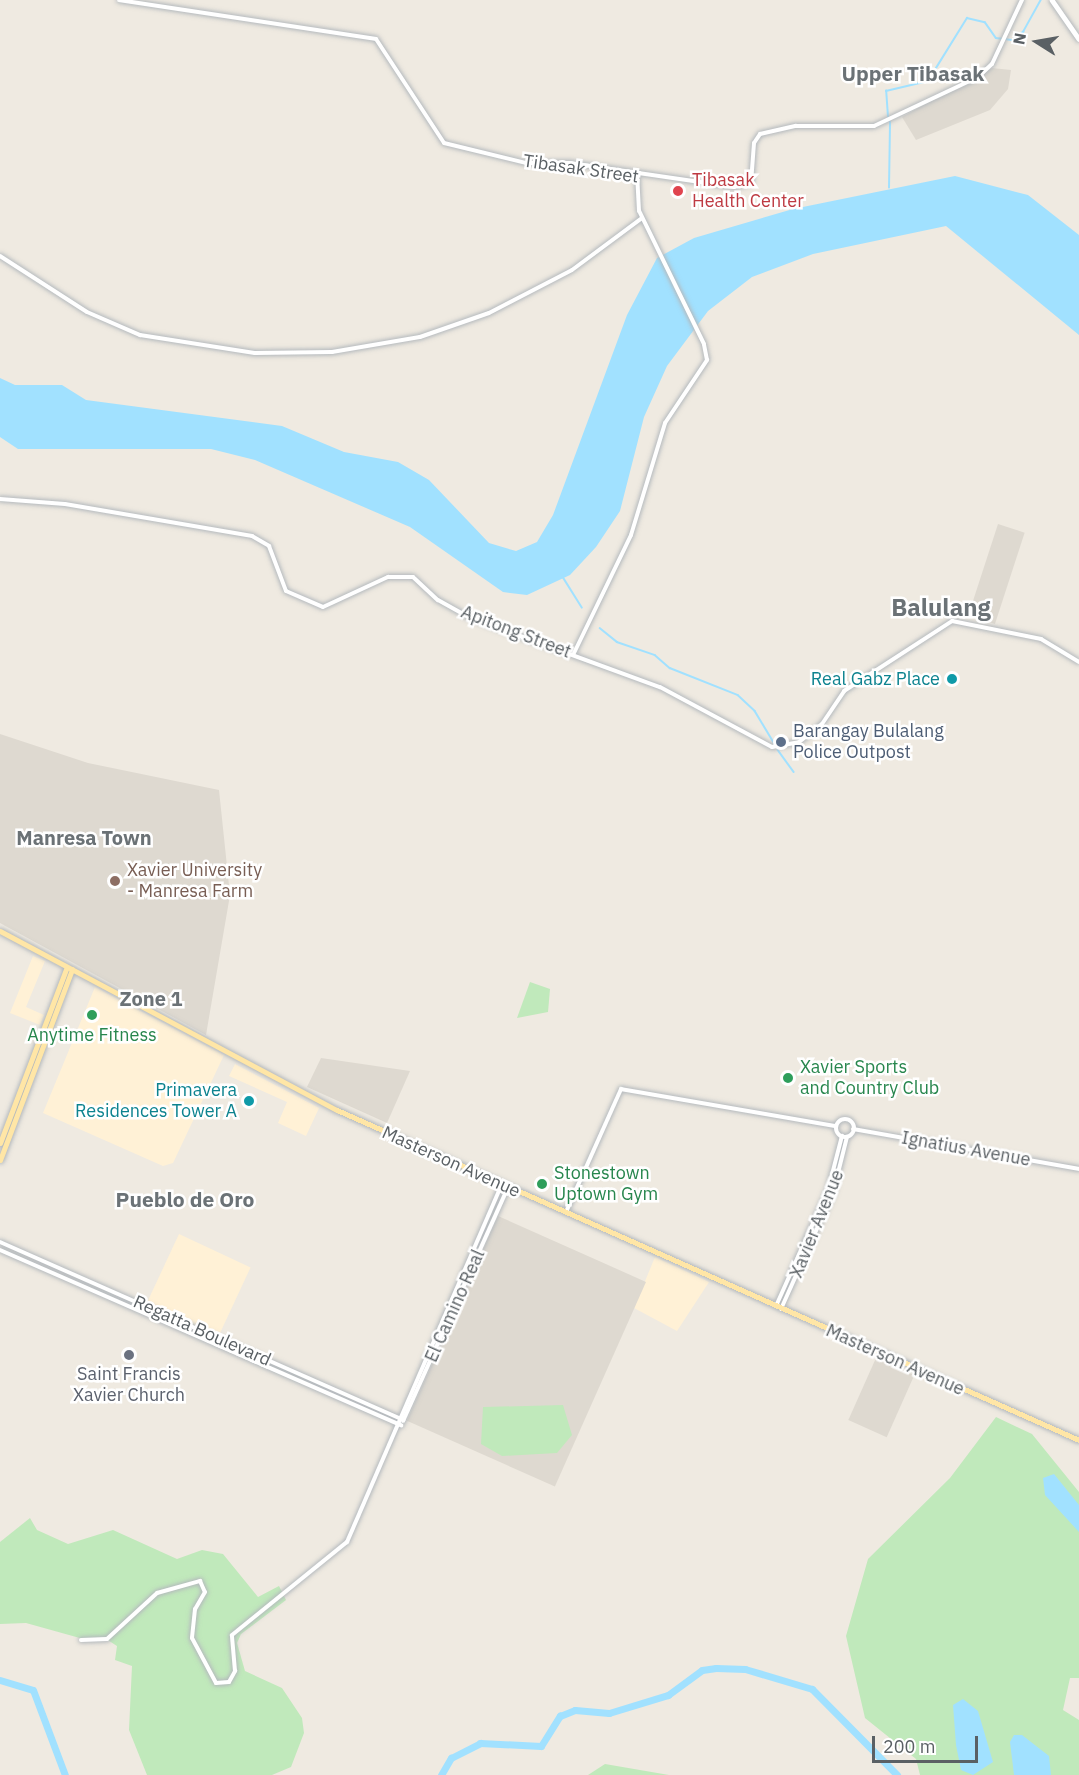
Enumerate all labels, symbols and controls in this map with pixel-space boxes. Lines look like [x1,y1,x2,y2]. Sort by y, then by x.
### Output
north arrow [1007,12,1067,72]
text: N [1008,31,1030,46]
district label: Upper Tibasak [842,60,984,86]
street label: Tibasak Street [522,150,640,188]
place label: Tibasak Health Center [692,170,804,213]
marker: Tibasak Health Center [669,182,687,200]
district label: Balulang [891,594,991,622]
street label: Apitong Street [458,601,574,663]
place label: Real Gabz Place [811,668,940,690]
marker: Real Gabz Place [945,672,959,686]
place label: Barangay Bulalang Police Outpost [793,721,944,764]
marker: Barangay Bulalang Police Outpost [774,735,788,749]
district label: Manresa Town [16,825,152,849]
place label: Xavier University - Manresa Farm [127,860,262,902]
marker: Xavier University - Manresa Farm [108,874,122,888]
district label: Zone 1 [119,986,183,1010]
marker: Anytime Fitness [85,1008,99,1022]
place label: Anytime Fitness [27,1024,157,1046]
place label: Xavier Sports and Country Club [800,1057,939,1100]
marker: Xavier Sports and Country Club [781,1071,795,1085]
place label: Primavera Residences Tower A [75,1080,237,1122]
marker: Primavera Residences Tower A [242,1094,256,1108]
street label: Masterson Avenue [379,1122,523,1202]
street label: Ignatius Avenue [900,1127,1032,1171]
place label: Stonestown Uptown Gym [554,1163,658,1206]
street label: Xavier Avenue [786,1167,848,1281]
marker: Stonestown Uptown Gym [535,1177,549,1191]
district label: Pueblo de Oro [116,1186,254,1212]
street label: El Camino Real [421,1246,489,1366]
street label: Regatta Boulevard [130,1291,274,1371]
street label: Masterson Avenue [823,1320,967,1400]
marker: Saint Francis Xavier Church [122,1348,136,1362]
place label: Saint Francis Xavier Church [73,1364,185,1406]
scale bar [875,1724,982,1762]
text: 200 m [883,1735,935,1758]

